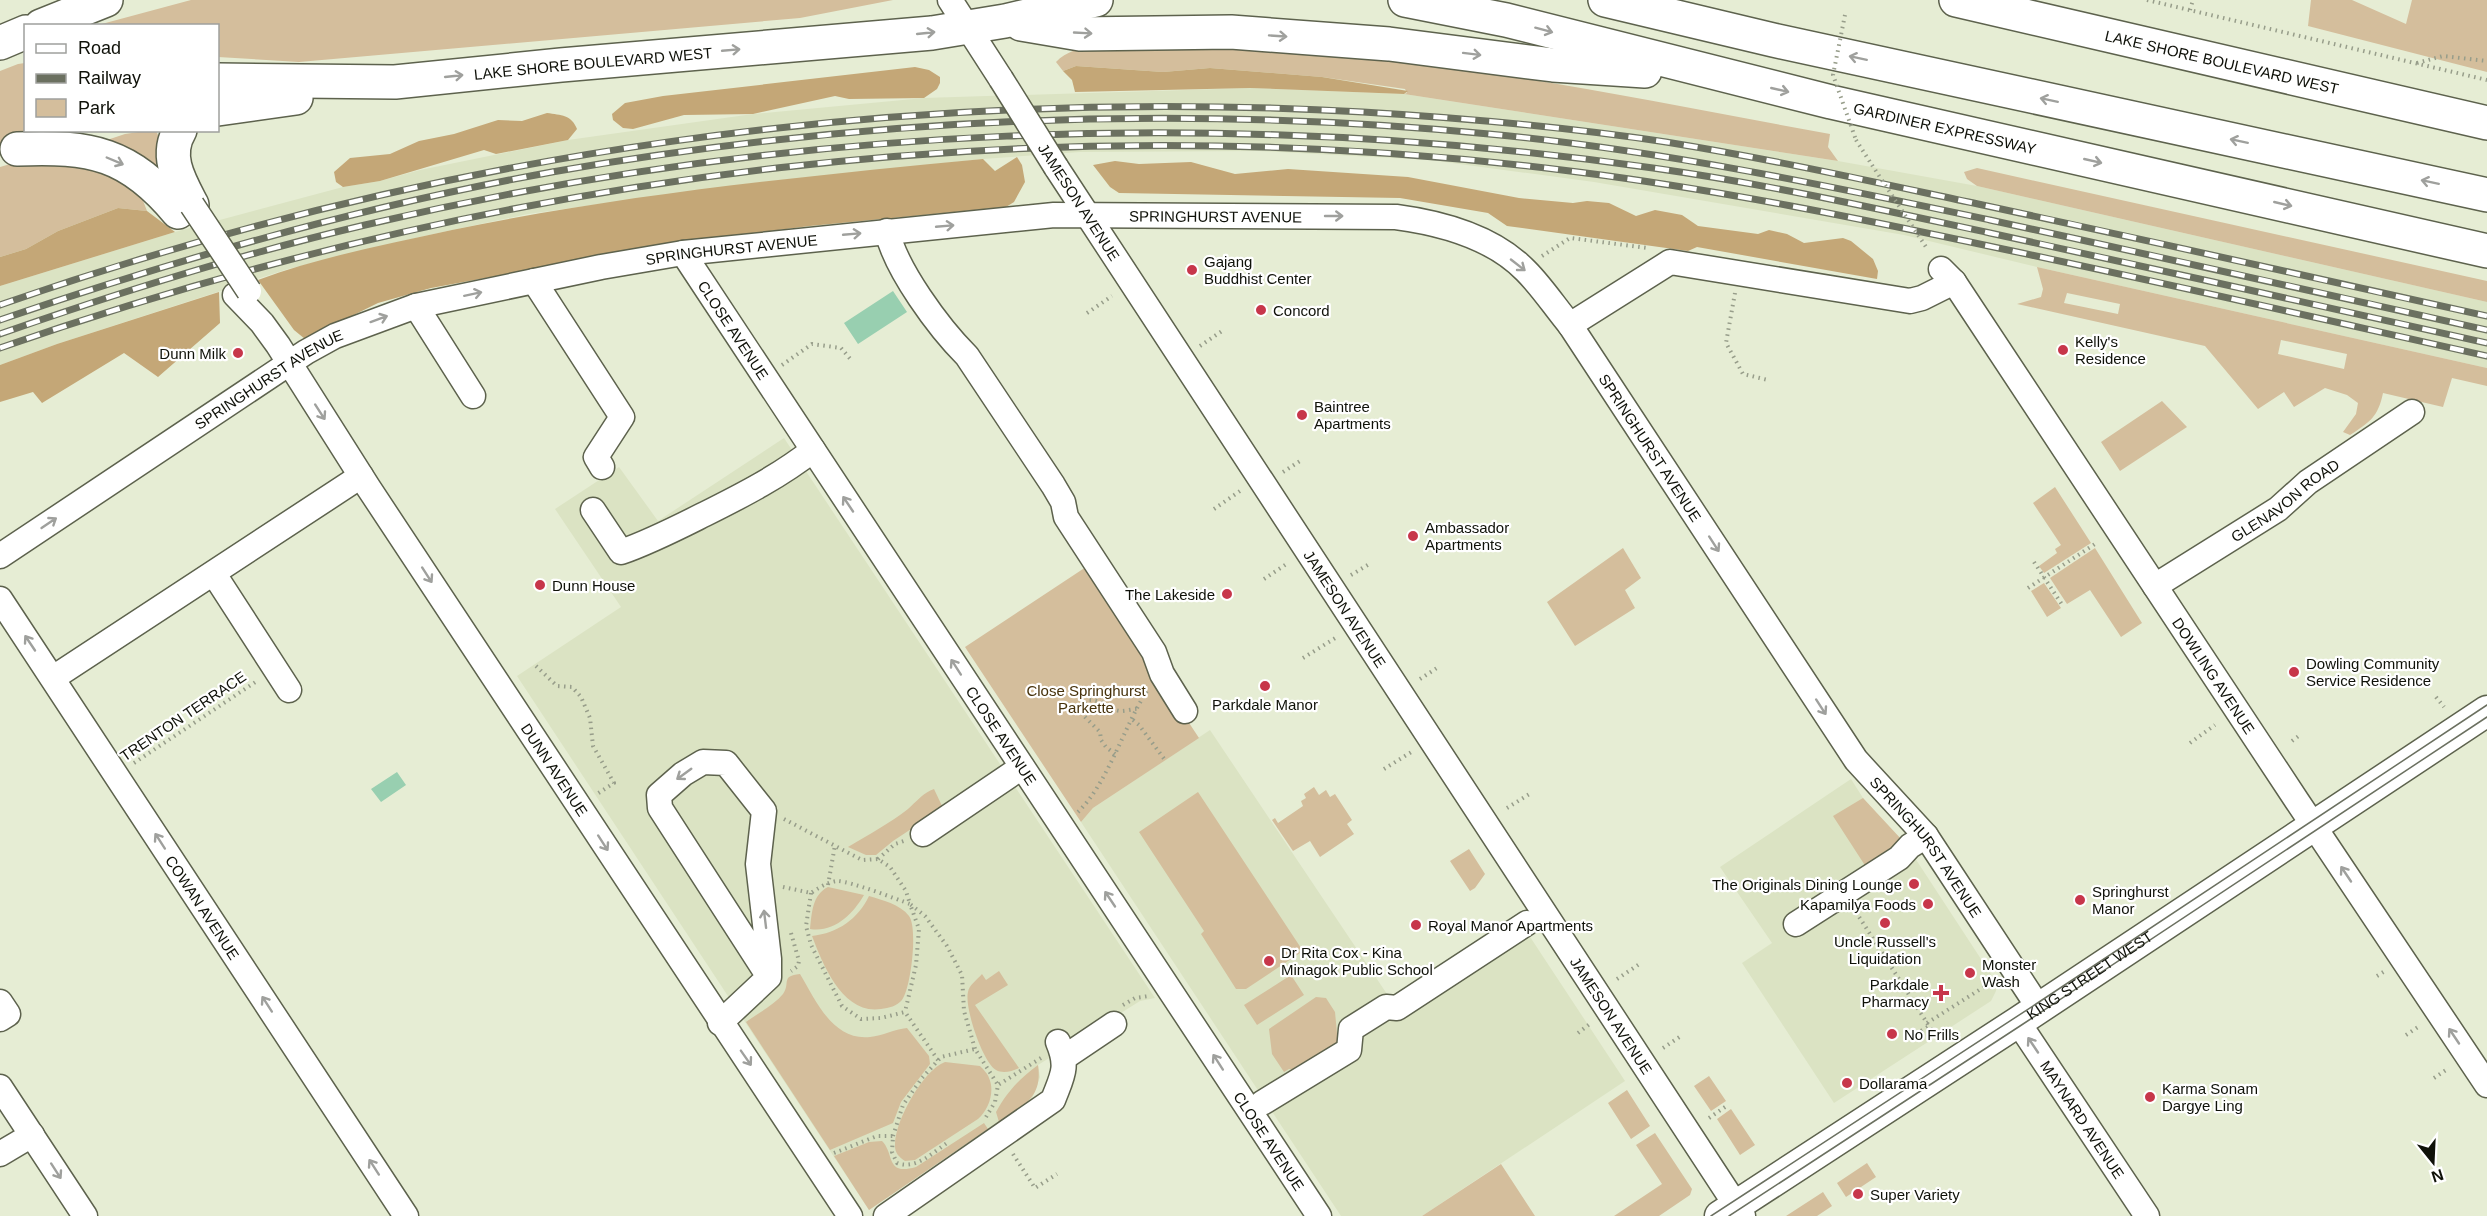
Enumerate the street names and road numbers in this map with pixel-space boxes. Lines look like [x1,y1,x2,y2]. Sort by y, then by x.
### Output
street label: LAKE SHORE BOULEVARD WEST [2104,26,2340,97]
street label: LAKE SHORE BOULEVARD WEST [473,43,713,82]
street label: GARDINER EXPRESSWAY [1852,99,2038,157]
street label: JAMESON AVENUE [1035,140,1123,264]
street label: SPRINGHURST AVENUE [1129,207,1302,225]
street label: SPRINGHURST AVENUE [644,231,818,268]
street label: CLOSE AVENUE [695,277,772,382]
street label: SPRINGHURST AVENUE [191,325,345,432]
street label: SPRINGHURST AVENUE [1596,371,1705,524]
street label: GLENAVON ROAD [2228,455,2342,545]
street label: JAMESON AVENUE [1301,547,1390,670]
street label: DOWLING AVENUE [2170,614,2259,737]
street label: TRENTON TERRACE [117,668,249,764]
street label: CLOSE AVENUE [963,683,1040,788]
street label: DUNN AVENUE [518,720,592,819]
street label: SPRINGHURST AVENUE [1867,773,1985,920]
street label: COWAN AVENUE [162,852,243,962]
street label: KING STREET WEST [2023,927,2155,1023]
street label: JAMESON AVENUE [1567,954,1656,1077]
street label: MAYNARD AVENUE [2038,1057,2128,1182]
street label: CLOSE AVENUE [1231,1088,1308,1193]

